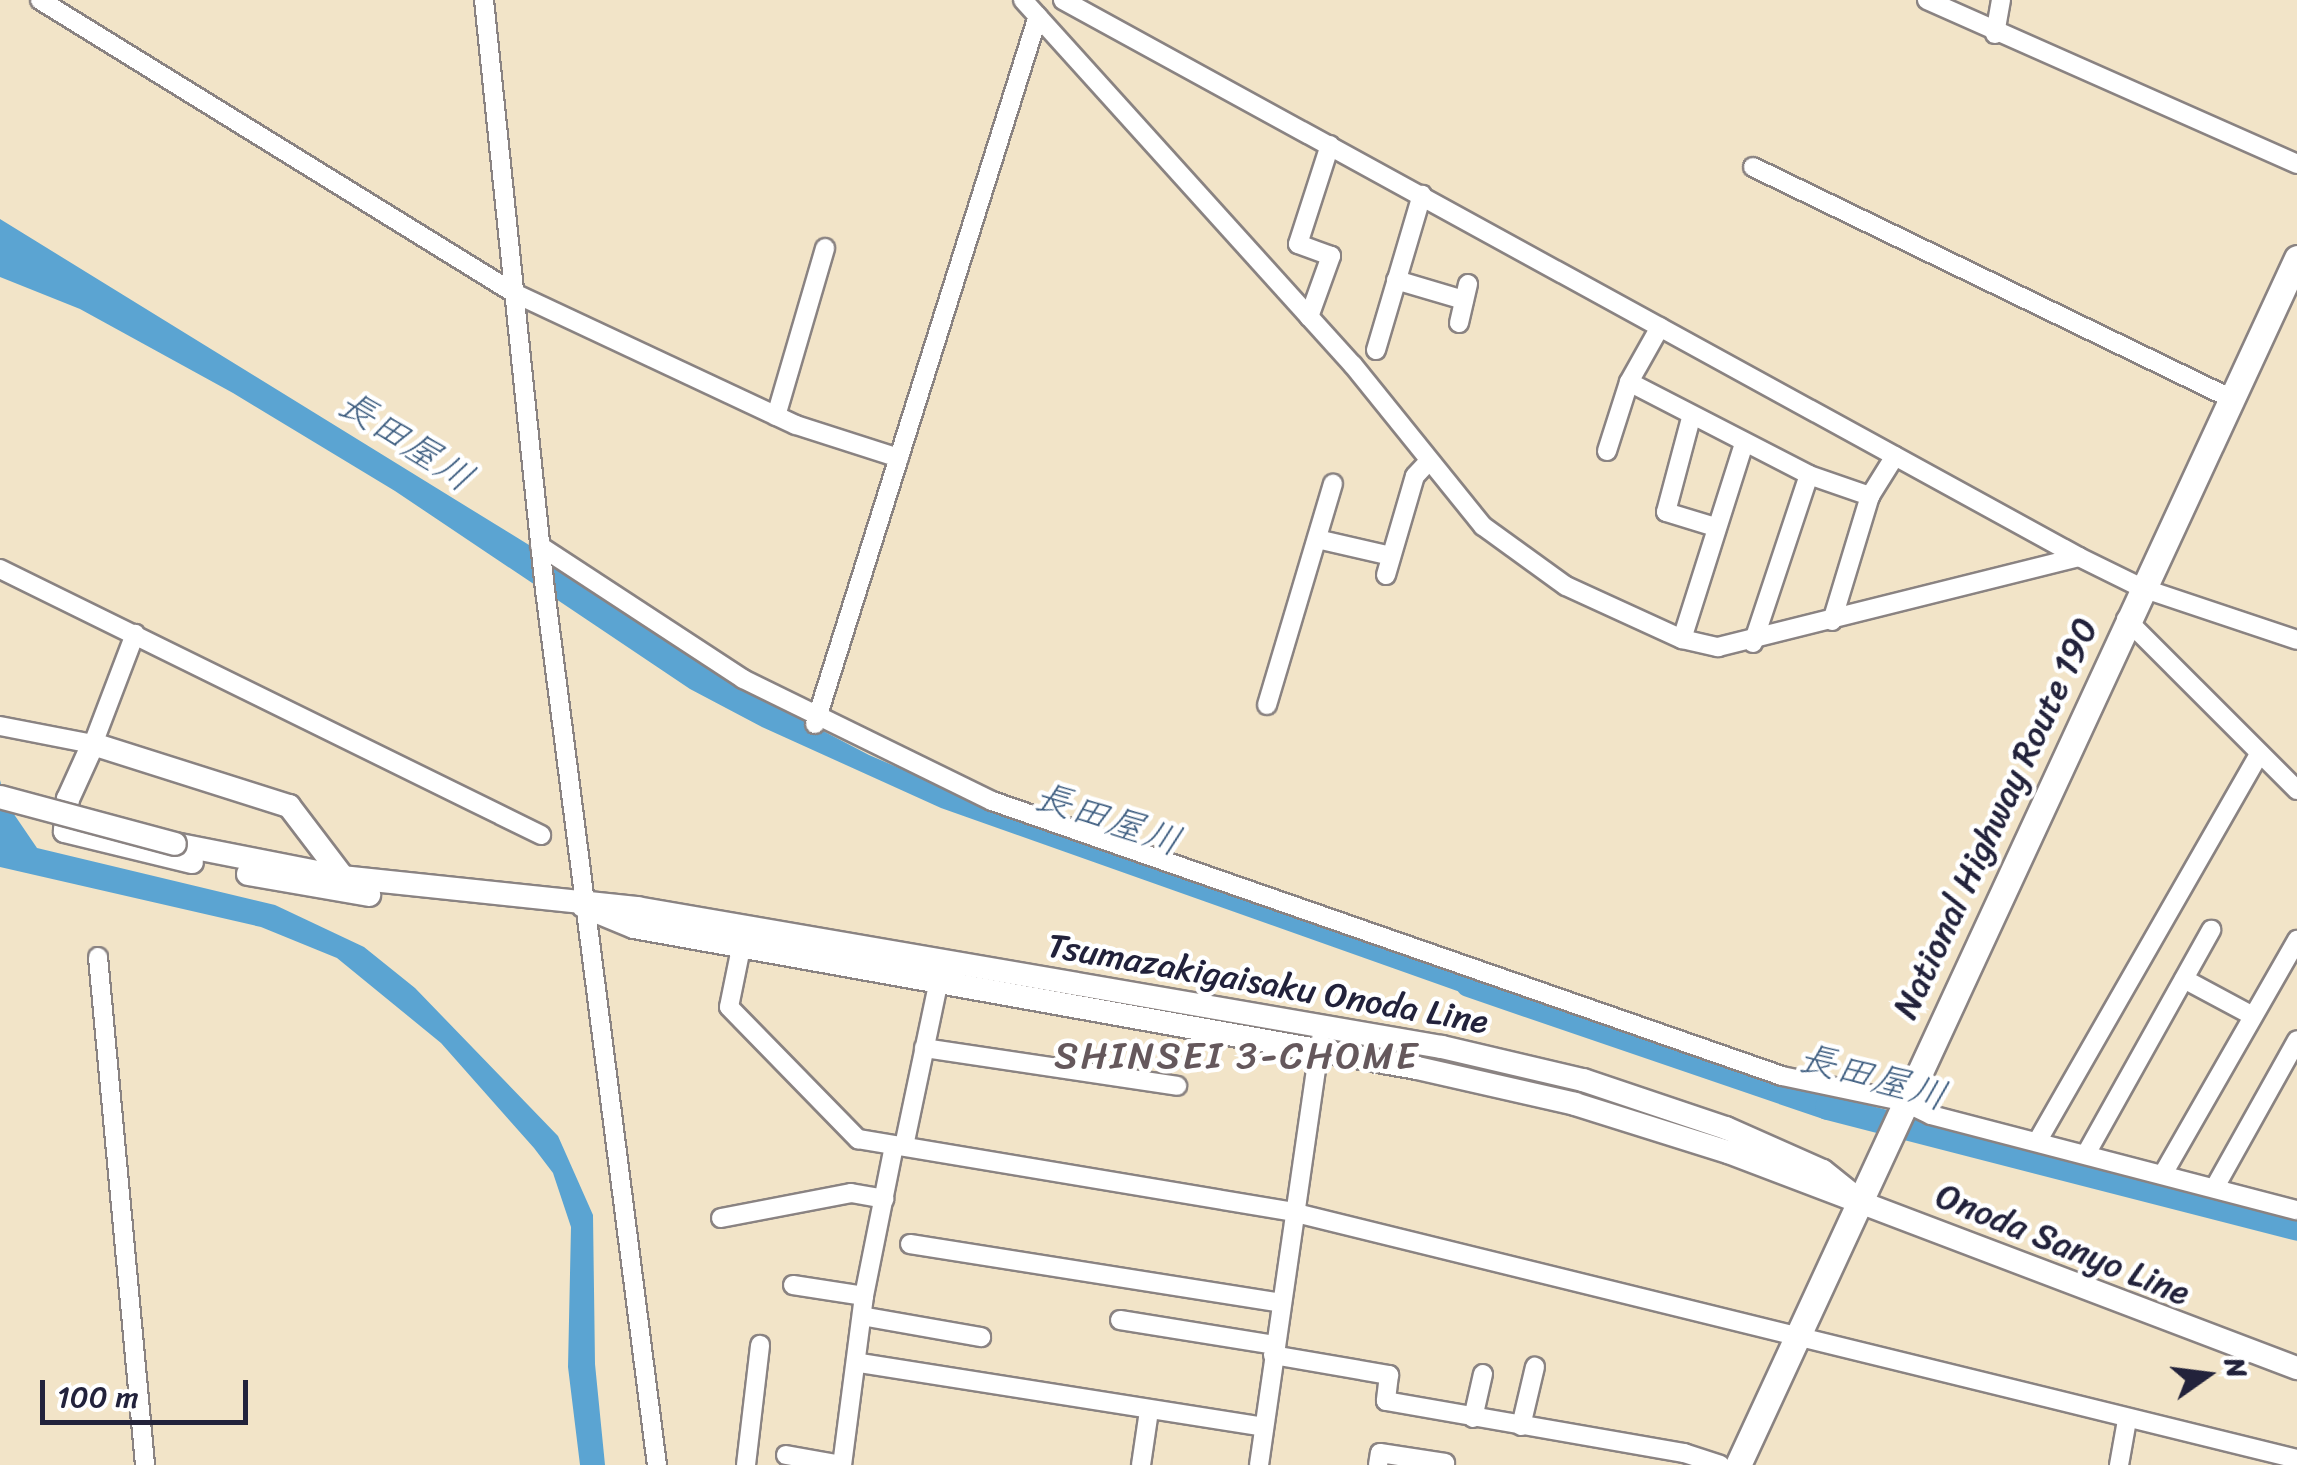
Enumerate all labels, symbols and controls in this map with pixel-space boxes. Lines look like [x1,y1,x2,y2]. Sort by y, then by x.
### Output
water label: 長田屋川 [330,380,482,502]
street label: National Highway Route 190 [1884,611,2106,1025]
water label: 長田屋川 [1029,773,1187,865]
street label: Tsumazakigaisaku Onoda Line [1044,923,1492,1043]
district label: SHINSEI 3-CHOME [1056,1033,1418,1079]
water label: 長田屋川 [1794,1034,1952,1120]
street label: Onoda Sanyo Line [1930,1174,2196,1314]
north arrow [2157,1325,2257,1425]
text: N [2210,1352,2263,1383]
scale bar [45,1360,252,1422]
text: 100 m [57,1370,139,1424]

